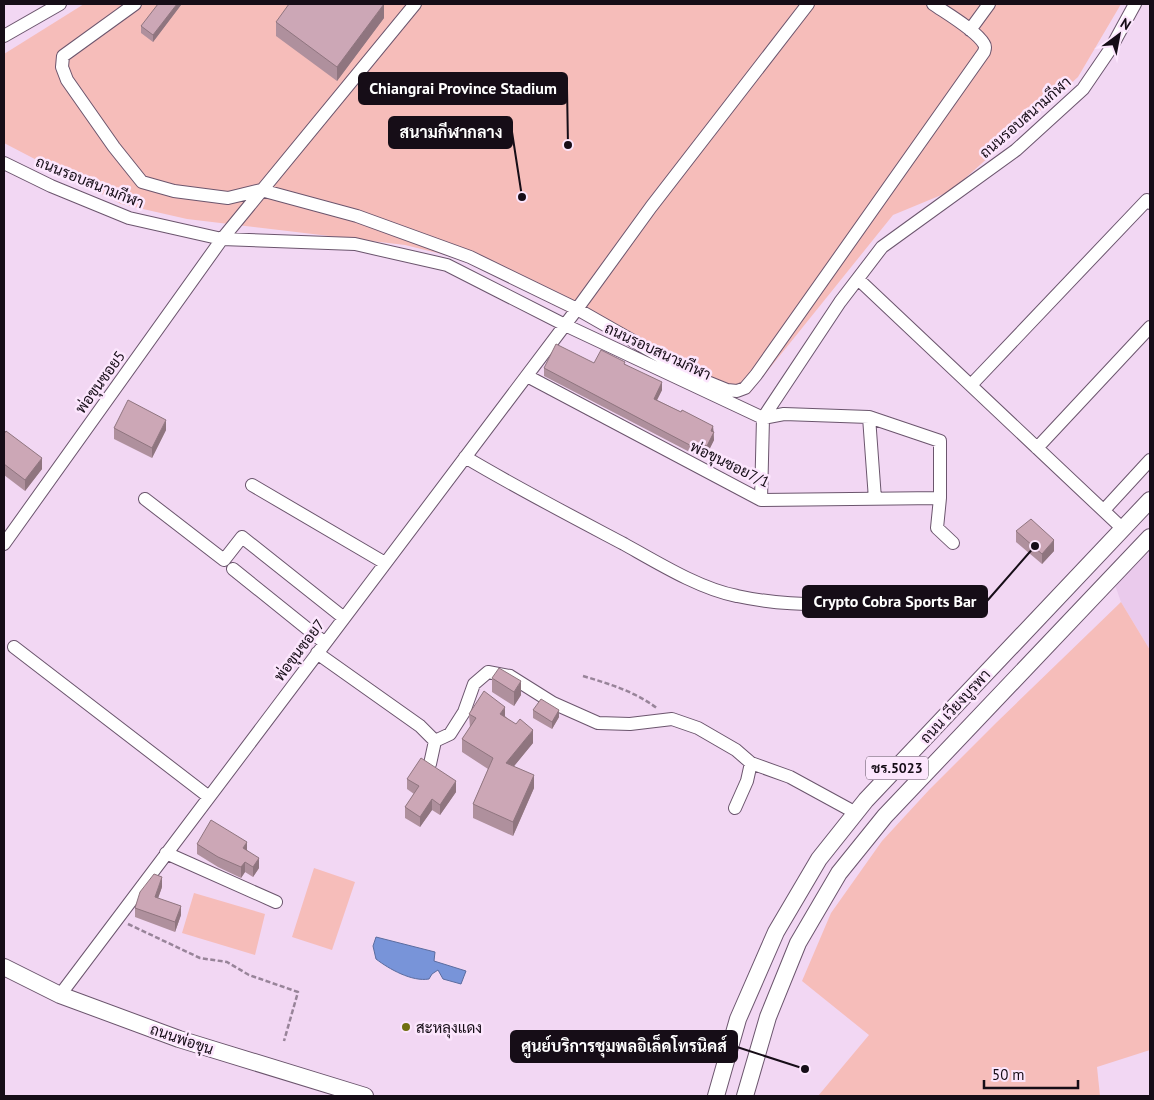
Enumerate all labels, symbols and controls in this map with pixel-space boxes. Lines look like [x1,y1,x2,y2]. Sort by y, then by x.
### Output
north arrow [1094,10,1144,60]
text: N [1117,14,1135,34]
street label: ถนนรอบสนามกีฬา [975,72,1075,162]
callout: Chiangrai Province Stadium [359,73,567,104]
text: Chiangrai Province Stadium [369,78,557,98]
callout: สนามกีฬากลาง [389,117,512,148]
text: สนามกีฬากลาง [400,122,502,142]
street label: ถนนรอบสนามกีฬา [33,152,147,212]
street label: ถนนรอบสนามกีฬา [602,318,714,384]
street label: พ่อขุนซอย5 [71,347,131,418]
street label: พ่อขุนซอย7/1 [686,437,773,493]
callout: Crypto Cobra Sports Bar [803,586,987,617]
text: Crypto Cobra Sports Bar [814,591,977,611]
street label: พ่อขุนซอย7 [269,615,330,686]
street label: ถนน เวียงบูรพา [916,665,995,748]
road number: ชร.5023 [866,756,928,780]
place label: สะหลุงแดง [416,1018,482,1039]
street label: ถนนพ่อขุน [147,1019,216,1061]
marker: สะหลุงแดง [400,1021,412,1033]
callout: ศูนย์บริการชุมพลอิเล็คโทรนิคส์ [511,1031,737,1062]
text: ศูนย์บริการชุมพลอิเล็คโทรนิคส์ [521,1033,728,1059]
scale bar [984,1058,1078,1090]
text: 50 m [992,1065,1025,1084]

